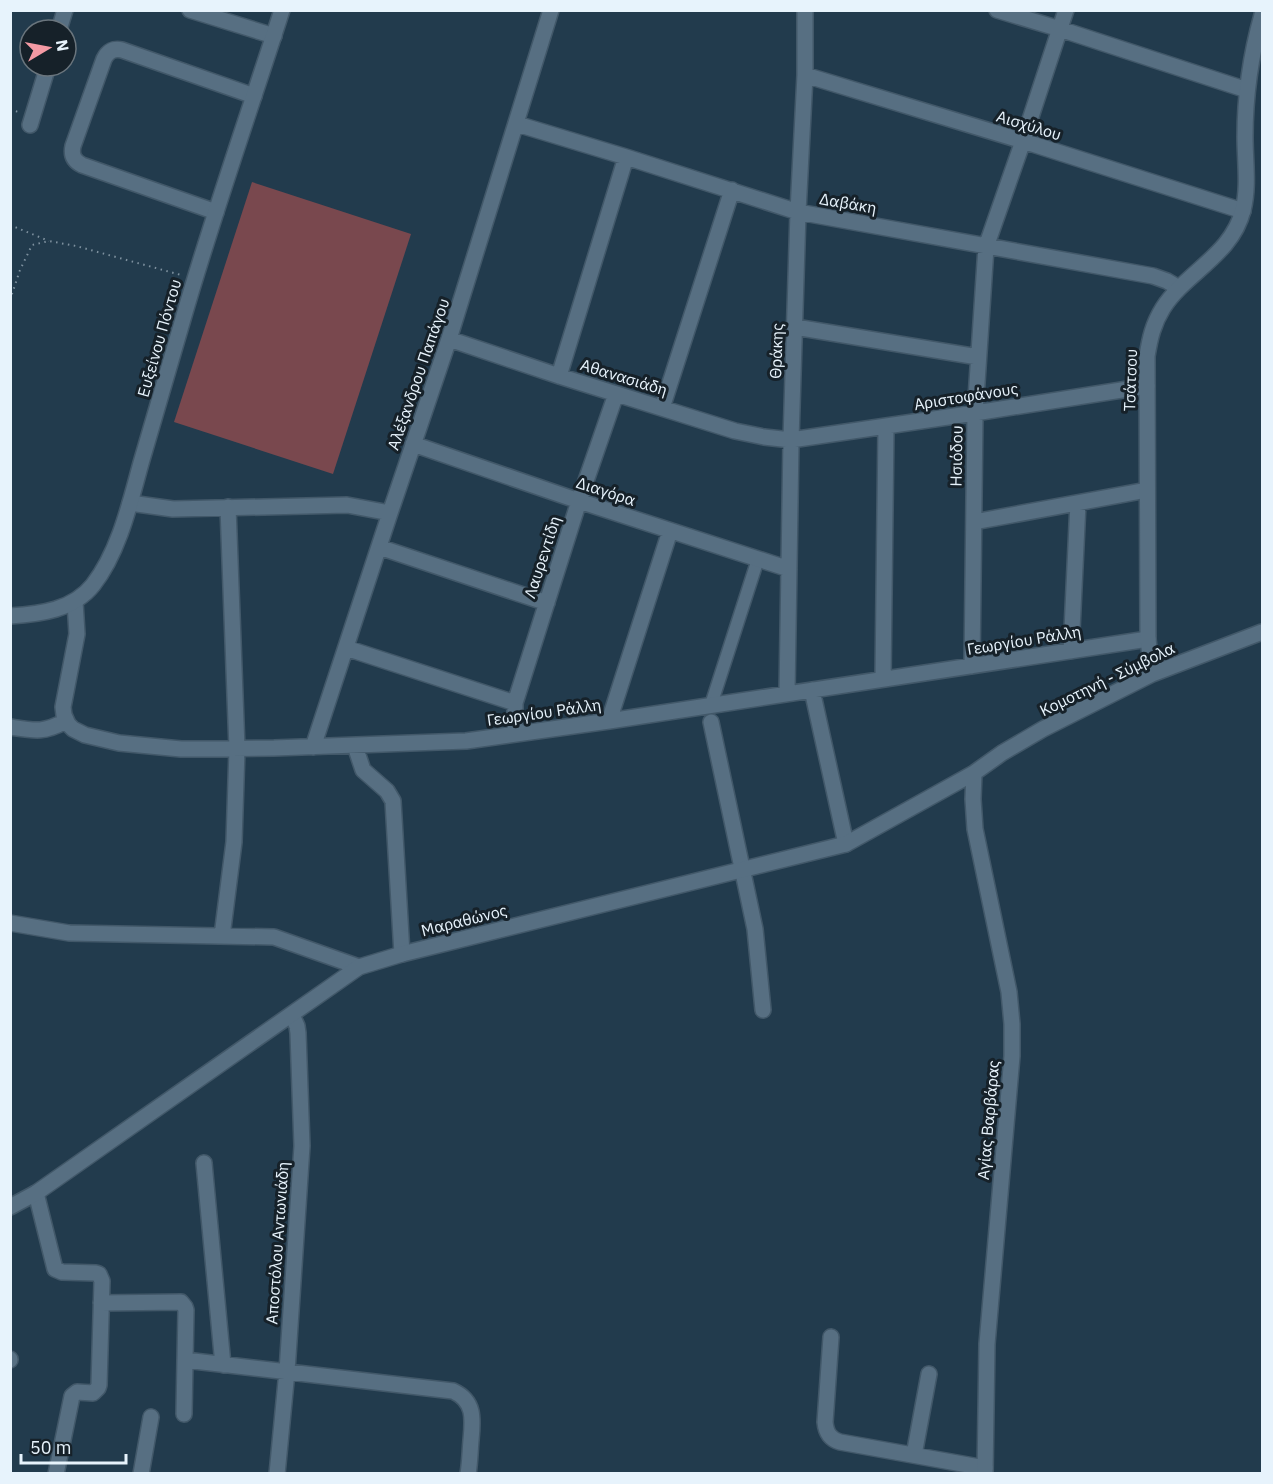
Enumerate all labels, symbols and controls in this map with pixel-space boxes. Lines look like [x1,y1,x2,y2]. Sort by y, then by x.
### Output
north arrow [18,18,78,78]
text: N [52,38,74,53]
street label: Αισχύλου [994,106,1064,144]
street label: Δαβάκη [818,188,878,218]
street label: Ευξείνου Πόντου [133,277,185,399]
street label: Αλέξανδρου Παπάγου [383,295,453,453]
street label: Θράκης [765,323,787,379]
street label: Τσάτσου [1119,348,1141,412]
street label: Αθανασιάδη [578,354,670,400]
street label: Αριστοφάνους [912,378,1020,414]
street label: Ησιόδου [945,425,967,487]
street label: Διαγόρα [574,472,638,510]
street label: Λαυρεντίδη [519,513,565,601]
street label: Γεωργίου Ράλλη [966,621,1082,659]
street label: Κομοτηνή - Σύμβολα [1036,638,1178,720]
street label: Γεωργίου Ράλλη [486,694,602,730]
street label: Μαραθώνος [419,900,509,940]
street label: Αγίας Βαρβάρας [973,1059,1003,1181]
street label: Αποστόλου Αντωνιάδη [261,1161,293,1325]
scale bar [21,1427,126,1465]
text: 50 m [30,1436,72,1459]

